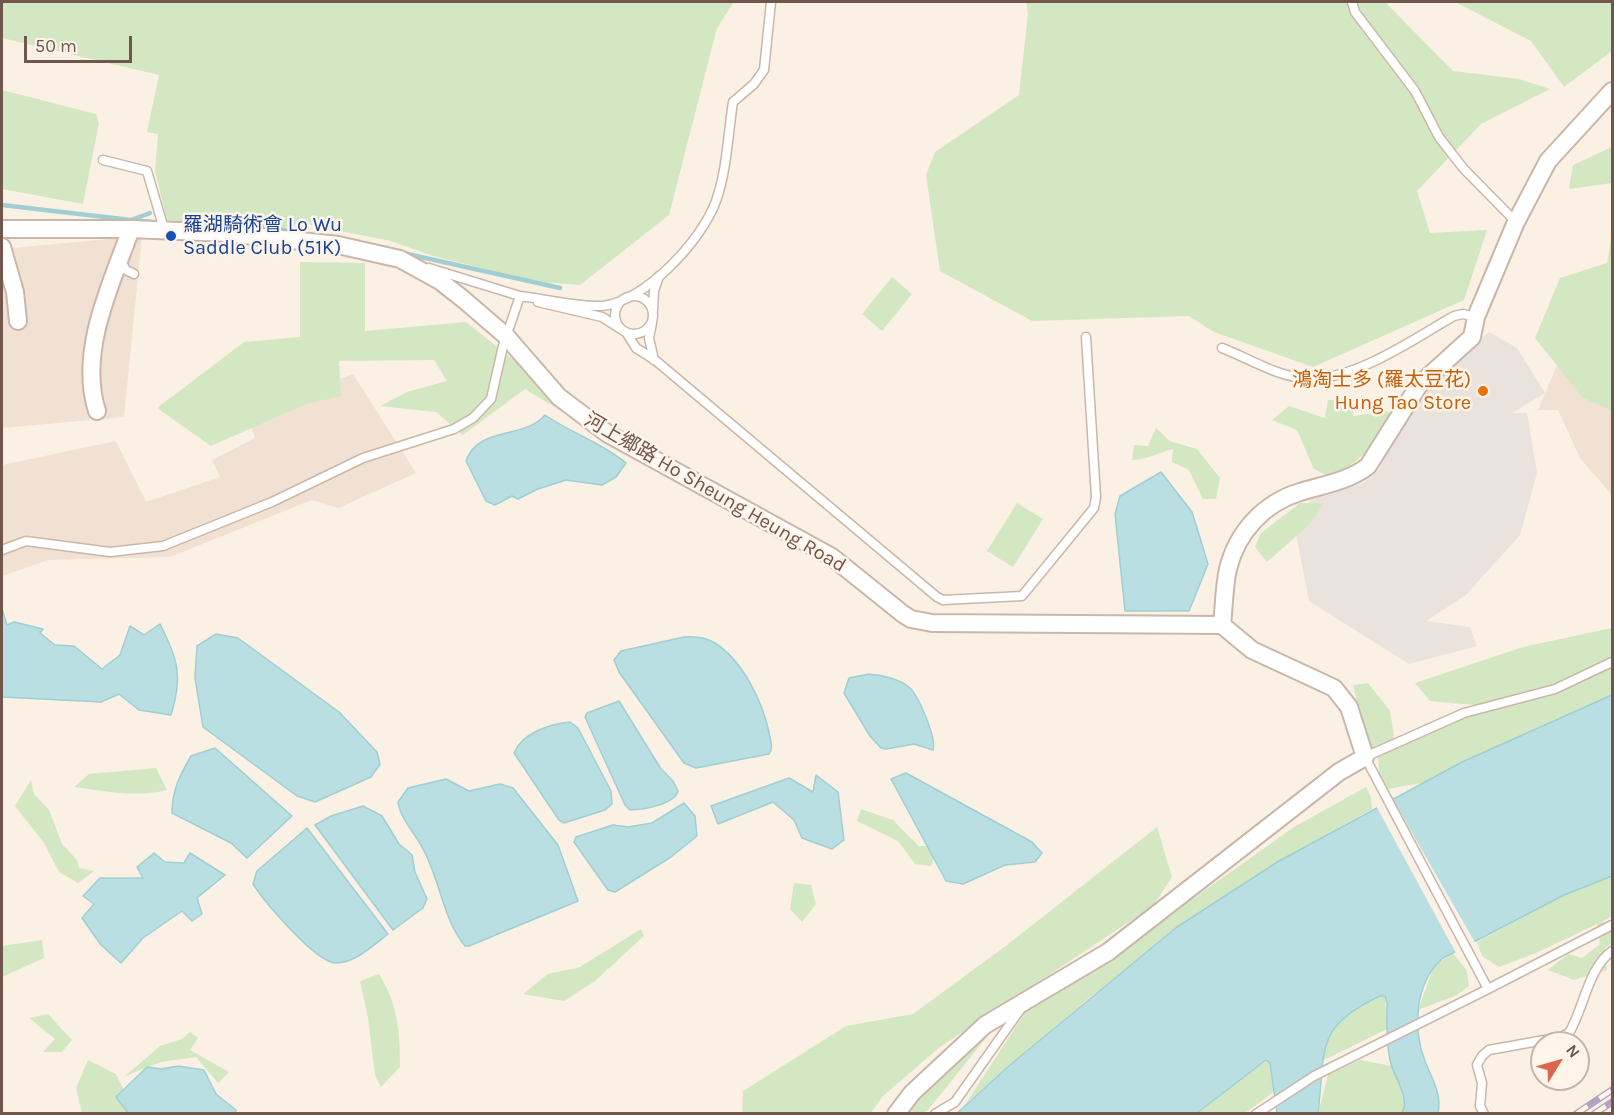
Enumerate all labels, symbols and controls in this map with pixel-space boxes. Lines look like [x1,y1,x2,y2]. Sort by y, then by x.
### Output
scale bar [27,24,135,62]
text: 50 m [35,35,77,57]
place label: 羅湖騎術會 Lo Wu Saddle Club (51K) [183,213,342,260]
marker: 羅湖騎術會 Lo Wu Saddle Club (51K) [164,229,178,243]
place label: 鴻淘士多 (羅太豆花) Hung Tao Store [1292,368,1471,415]
marker: 鴻淘士多 (羅太豆花) Hung Tao Store [1476,384,1490,398]
street label: 河上鄉路 Ho Sheung Heung Road [580,408,850,578]
north arrow [1530,1031,1590,1091]
text: N [1562,1041,1584,1061]

